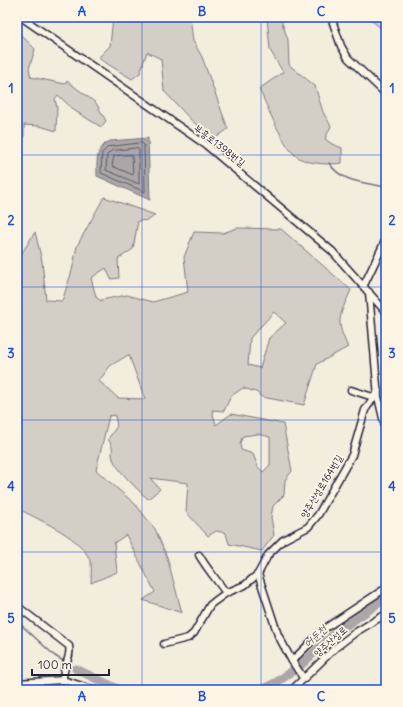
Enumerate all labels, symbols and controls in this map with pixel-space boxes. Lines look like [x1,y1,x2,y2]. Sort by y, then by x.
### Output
text: A [78,3,87,20]
text: B [198,3,207,20]
text: C [317,3,326,20]
text: 1 [8,80,14,97]
text: 1 [389,80,395,97]
street label: 부흥로1398번길 [191,121,248,169]
text: 2 [7,212,15,229]
text: 2 [388,212,396,229]
text: 3 [7,345,15,362]
text: 3 [388,345,396,362]
street label: 양주산성로164번길 [297,452,346,520]
text: 4 [7,478,15,495]
text: 4 [388,478,396,495]
text: 5 [7,610,15,627]
text: 5 [388,610,396,627]
water label: 어둔천 [301,621,330,650]
street label: 양주산성로 [311,623,350,659]
scale bar [32,651,109,677]
text: 100 m [38,657,72,672]
text: A [78,688,87,705]
text: B [198,688,207,705]
text: C [317,688,326,705]

